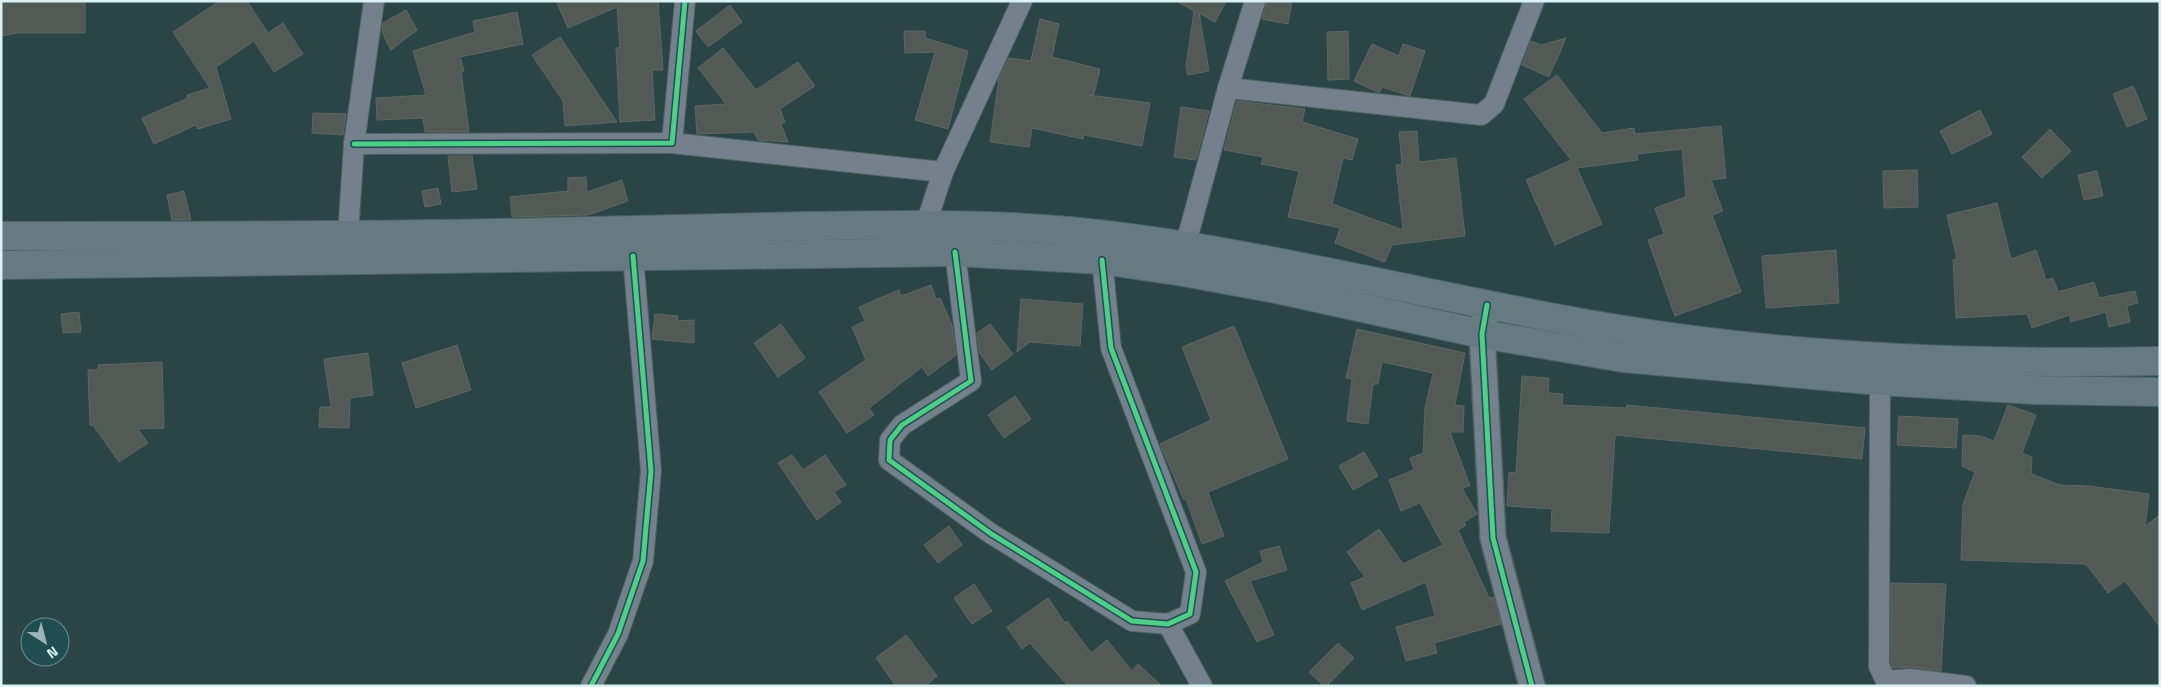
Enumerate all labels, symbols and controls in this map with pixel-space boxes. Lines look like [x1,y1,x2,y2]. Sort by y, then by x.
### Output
north arrow [20,617,70,667]
text: N [43,642,63,664]

